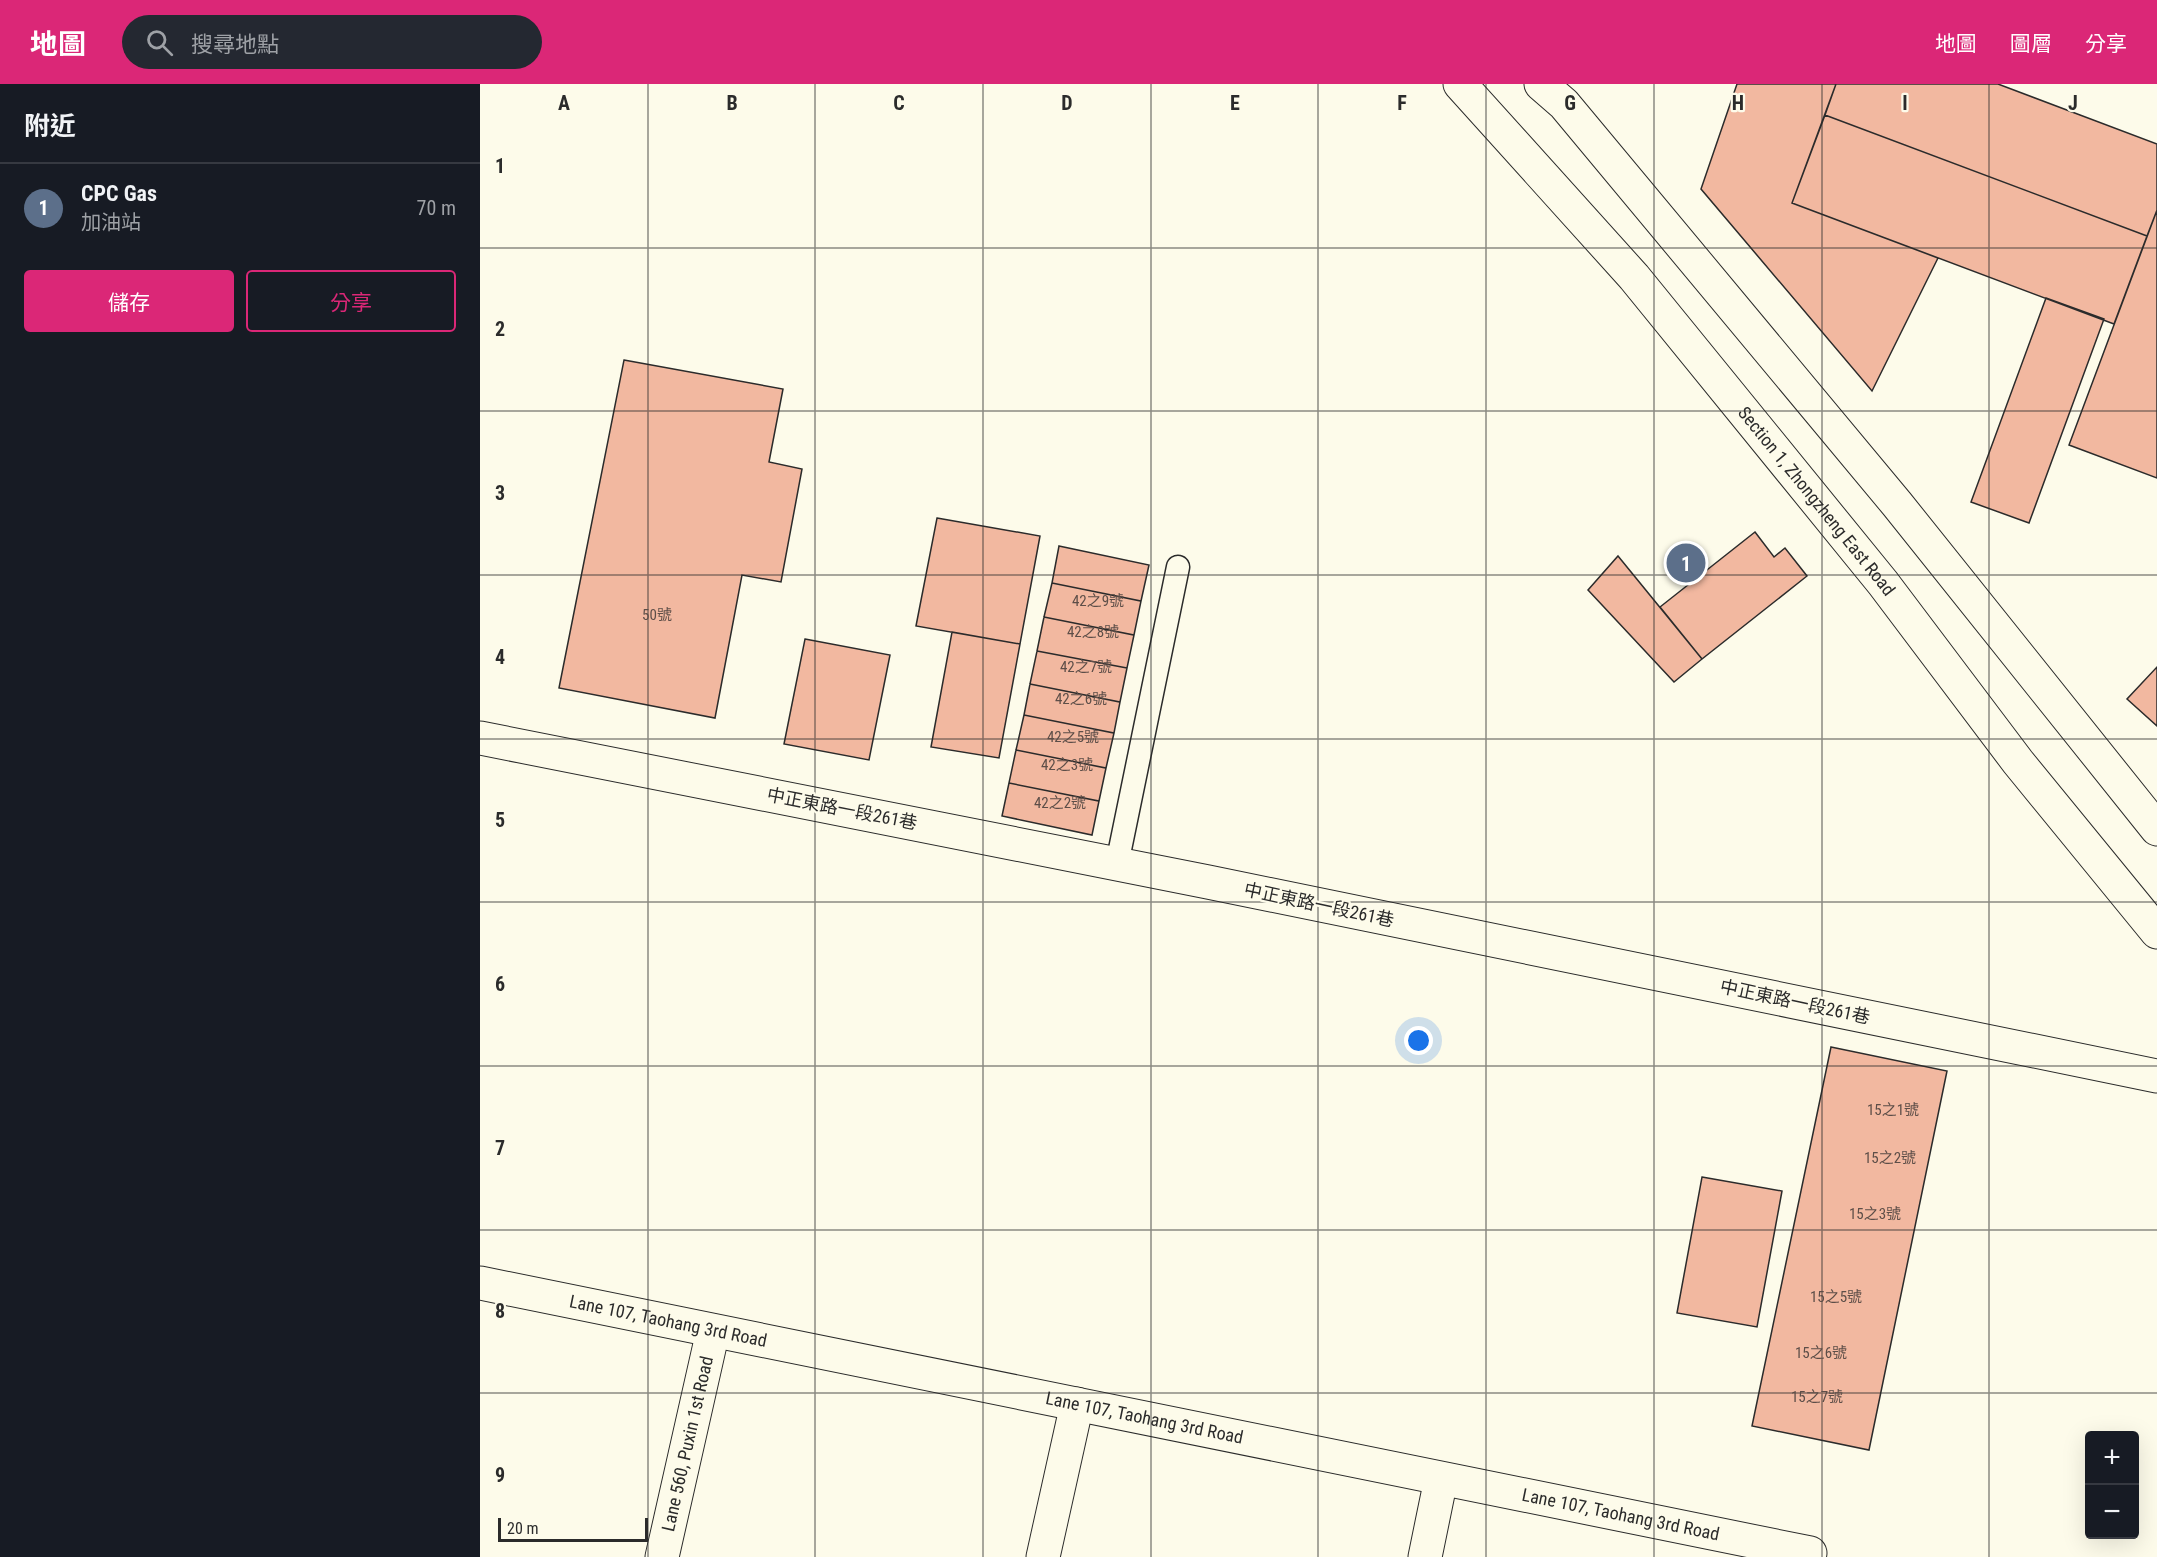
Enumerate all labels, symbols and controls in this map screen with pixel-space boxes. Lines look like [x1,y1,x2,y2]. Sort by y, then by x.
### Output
search box [122,15,542,69]
icon: search [143,26,176,59]
text: 地圖 [30,28,86,61]
text: 搜尋地點 [191,32,279,57]
text: 地圖 [1935,32,1977,56]
text: 圖層 [2010,32,2052,56]
text: 分享 [2085,32,2127,56]
text: A [558,91,570,115]
text: B [726,91,738,115]
text: C [893,91,905,115]
text: D [1061,91,1073,115]
text: E [1230,91,1240,115]
text: F [1397,91,1407,115]
text: G [1564,91,1576,115]
text: H [1732,91,1744,115]
text: I [1902,91,1908,115]
text: J [2068,91,2078,115]
text: 附近 [24,111,76,141]
text: 1 [495,154,505,178]
text: CPC Gas [81,181,157,206]
text: 1 [38,196,49,220]
text: 70 m [417,196,456,220]
text: 加油站 [81,210,141,234]
button: 儲存 [24,270,234,332]
button: 分享 [246,270,456,332]
text: 2 [495,317,505,341]
street label: Section 1, Zhongzheng East Road [1734,402,1900,600]
text: 3 [495,481,505,505]
pin: 1 [1666,540,1706,586]
house number: 42之9號 [1072,592,1124,610]
house number: 50號 [642,606,672,624]
house number: 42之8號 [1067,623,1119,641]
text: 4 [495,645,505,669]
house number: 42之7號 [1060,658,1112,676]
house number: 42之6號 [1055,690,1107,708]
house number: 42之5號 [1047,728,1099,746]
house number: 42之3號 [1041,756,1093,774]
street label: 中正東路一段261巷 [765,784,919,833]
house number: 42之2號 [1034,794,1086,812]
text: 5 [495,808,505,832]
street label: 中正東路一段261巷 [1242,878,1396,931]
text: 6 [495,972,505,996]
street label: 中正東路一段261巷 [1718,975,1872,1028]
your location [1404,1026,1433,1055]
house number: 15之1號 [1867,1101,1919,1119]
text: 7 [495,1136,505,1160]
house number: 15之2號 [1864,1149,1916,1167]
house number: 15之3號 [1849,1205,1901,1223]
house number: 15之5號 [1810,1288,1862,1306]
street label: Lane 107, Taohang 3rd Road [568,1290,769,1351]
text: 8 [495,1299,505,1323]
house number: 15之6號 [1795,1344,1847,1362]
street label: Lane 560, Puxin 1st Road [657,1354,717,1533]
street label: Lane 107, Taohang 3rd Road [1044,1387,1245,1448]
house number: 15之7號 [1791,1388,1843,1406]
map controls [2085,1431,2139,1539]
button: + [2085,1431,2139,1485]
text: 9 [495,1463,505,1487]
street label: Lane 107, Taohang 3rd Road [1520,1484,1721,1544]
button: − [2085,1485,2139,1539]
scale bar [498,1515,648,1542]
text: 20 m [507,1519,539,1538]

